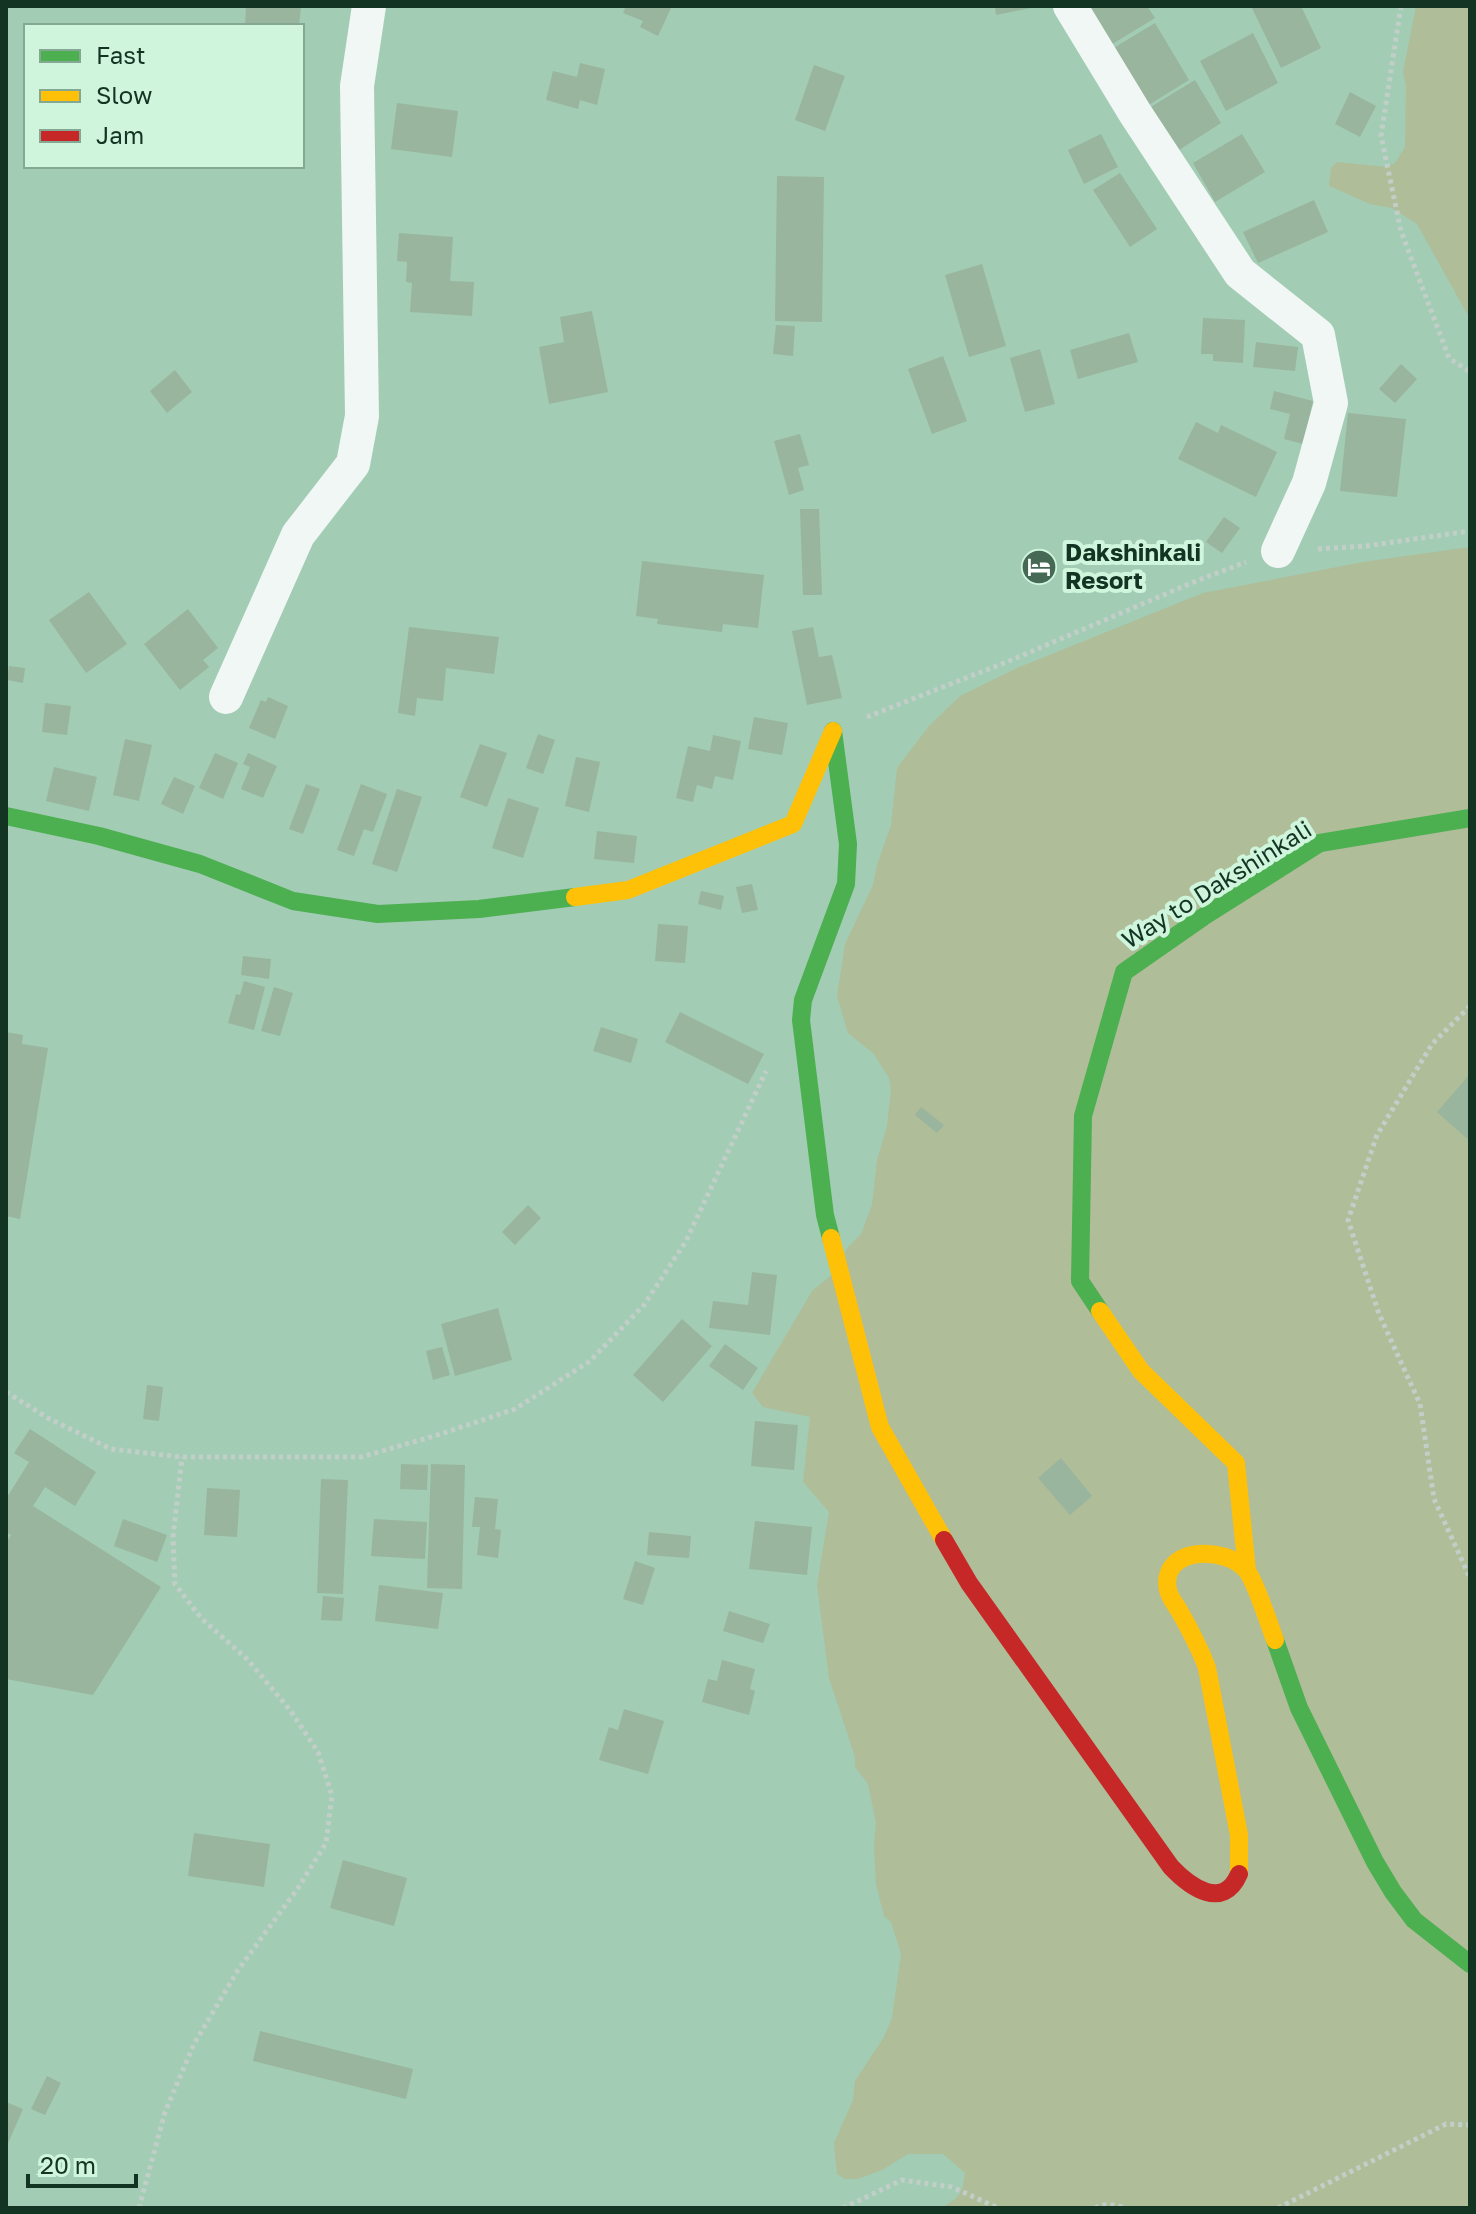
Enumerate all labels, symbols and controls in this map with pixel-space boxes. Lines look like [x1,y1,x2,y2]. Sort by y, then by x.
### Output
legend [24,24,304,168]
text: Fast [96,40,146,69]
text: Slow [96,80,152,109]
text: Jam [96,120,144,149]
place label: Dakshinkali Resort [1065,537,1201,594]
hotel icon: Dakshinkali Resort [1020,548,1058,586]
street label: Way to Dakshinkali [1116,814,1316,954]
scale bar [28,2138,136,2188]
text: 20 m [40,2150,96,2179]

